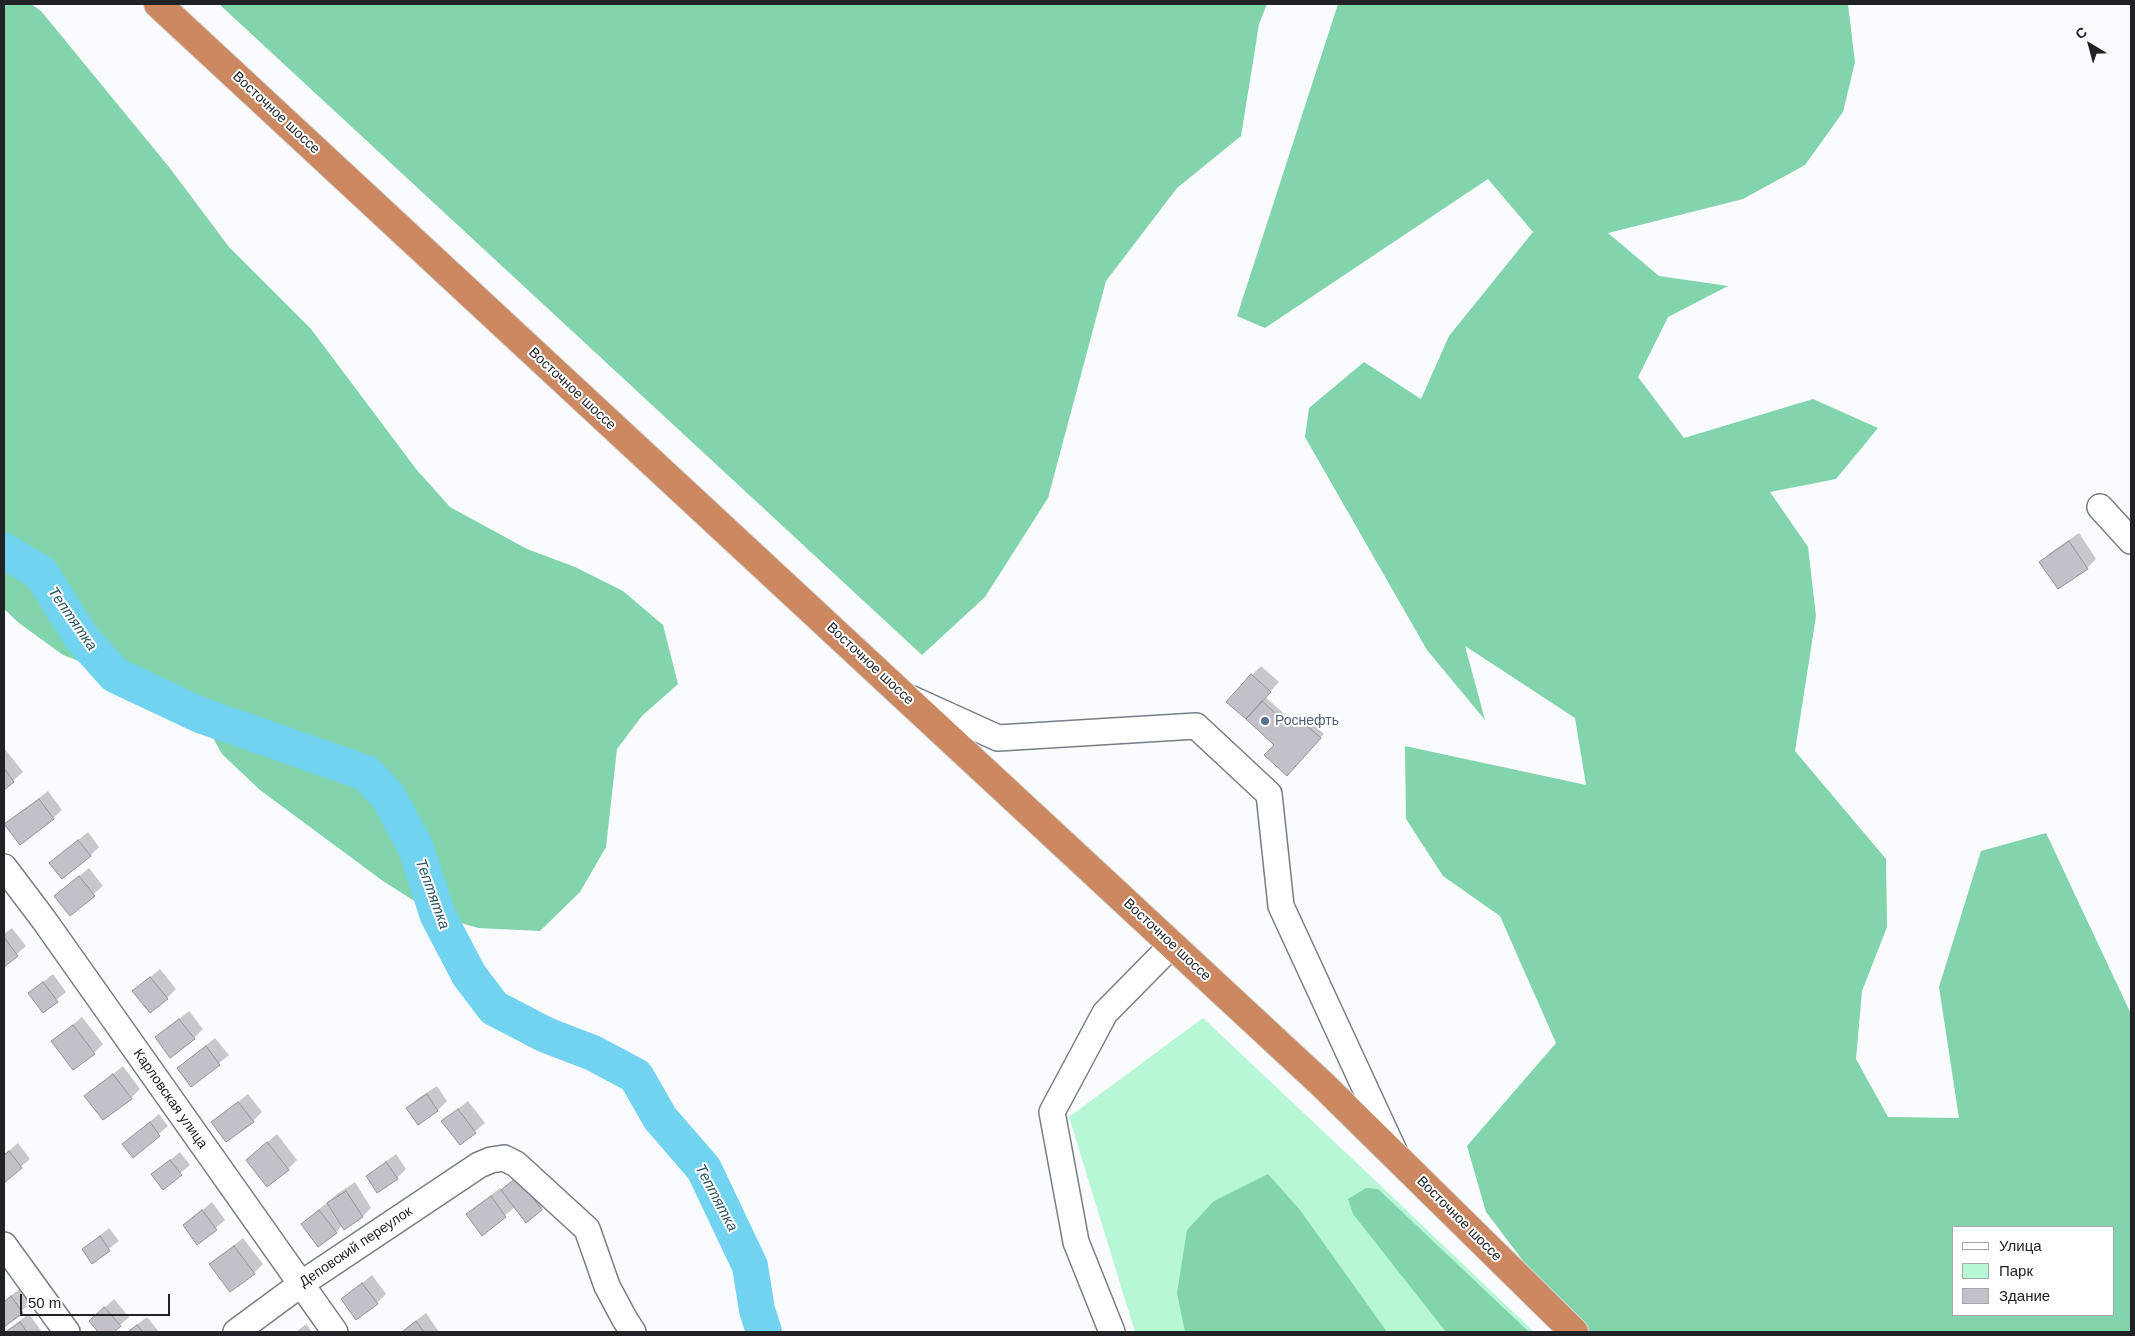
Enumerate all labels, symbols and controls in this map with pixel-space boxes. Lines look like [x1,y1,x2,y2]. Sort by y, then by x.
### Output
north arrow [2065,20,2115,70]
text: С [2072,24,2090,42]
street label: Восточное шоссе [229,68,323,158]
street label: Восточное шоссе [525,344,619,434]
water label: Тептятка [44,584,100,654]
street label: Восточное шоссе [823,619,917,709]
place label: Роснефть [1275,713,1339,729]
marker: Роснефть [1259,715,1271,727]
water label: Тептятка [411,856,453,932]
street label: Восточное шоссе [1120,895,1214,985]
street label: Карловская улица [129,1046,211,1152]
water label: Тептятка [691,1161,741,1235]
street label: Восточное шоссе [1413,1173,1505,1265]
street label: Деповский переулок [296,1203,416,1291]
legend [1952,1226,2115,1316]
text: Улица [1999,1237,2042,1254]
text: Парк [1999,1262,2033,1279]
scale bar [22,1284,172,1316]
text: Здание [1999,1287,2050,1304]
text: 50 m [28,1294,61,1311]

